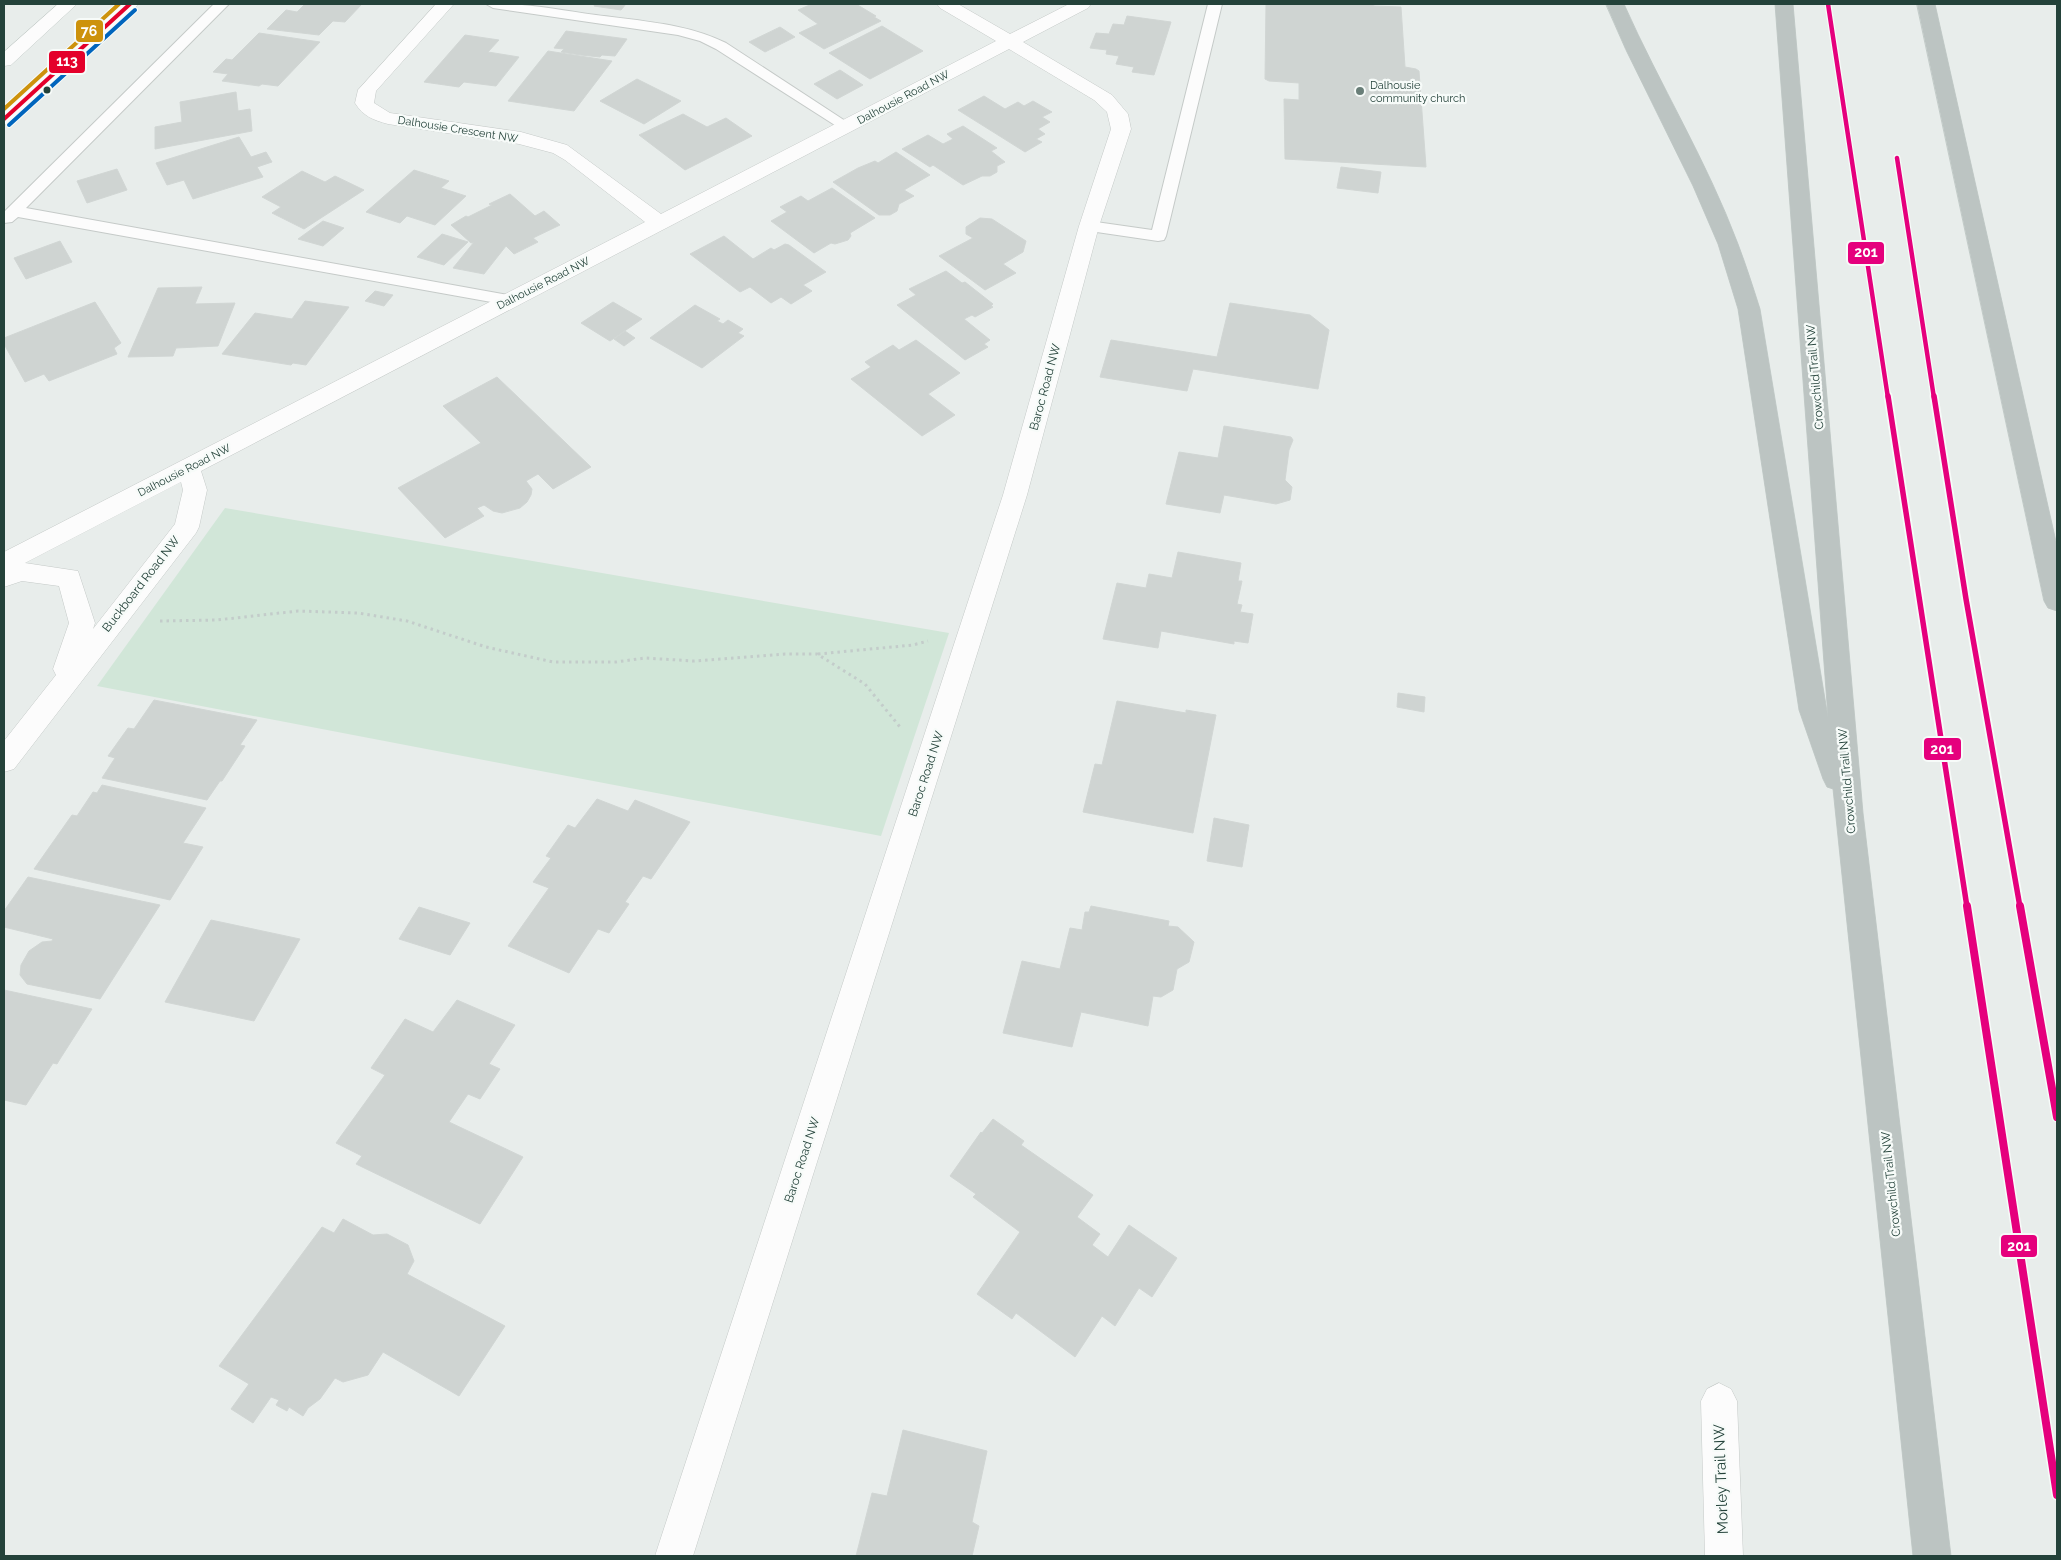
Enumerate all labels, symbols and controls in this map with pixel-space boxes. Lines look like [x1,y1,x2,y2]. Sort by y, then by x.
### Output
line badge: 76 [75,19,104,43]
text: 76 [81,23,97,39]
line badge: 113 [48,50,86,74]
text: 113 [56,53,78,69]
street label: Dalhousie Road NW [855,67,952,127]
place label: Dalhousie community church [1370,79,1465,105]
unlabelled marker [42,85,52,95]
marker: Dalhousie community church [1354,85,1366,97]
street label: Dalhousie Crescent NW [397,114,519,145]
line badge: 201 [1847,241,1885,265]
text: 201 [1854,244,1878,260]
street label: Dalhousie Road NW [495,254,592,312]
street label: Crowchild Trail NW [1803,323,1827,430]
street label: Baroc Road NW [1027,342,1063,432]
street label: Dalhousie Road NW [136,441,233,499]
street label: Buckboard Road NW [99,533,183,635]
street label: Crowchild Trail NW [1835,727,1859,834]
street label: Baroc Road NW [906,729,947,818]
line badge: 201 [1923,737,1962,761]
text: 201 [1930,741,1954,757]
street label: Baroc Road NW [782,1115,823,1204]
street label: Crowchild Trail NW [1878,1130,1903,1237]
line badge: 201 [2000,1234,2038,1258]
text: 201 [2007,1238,2031,1254]
street label: Morley Trail NW [1710,1423,1732,1534]

